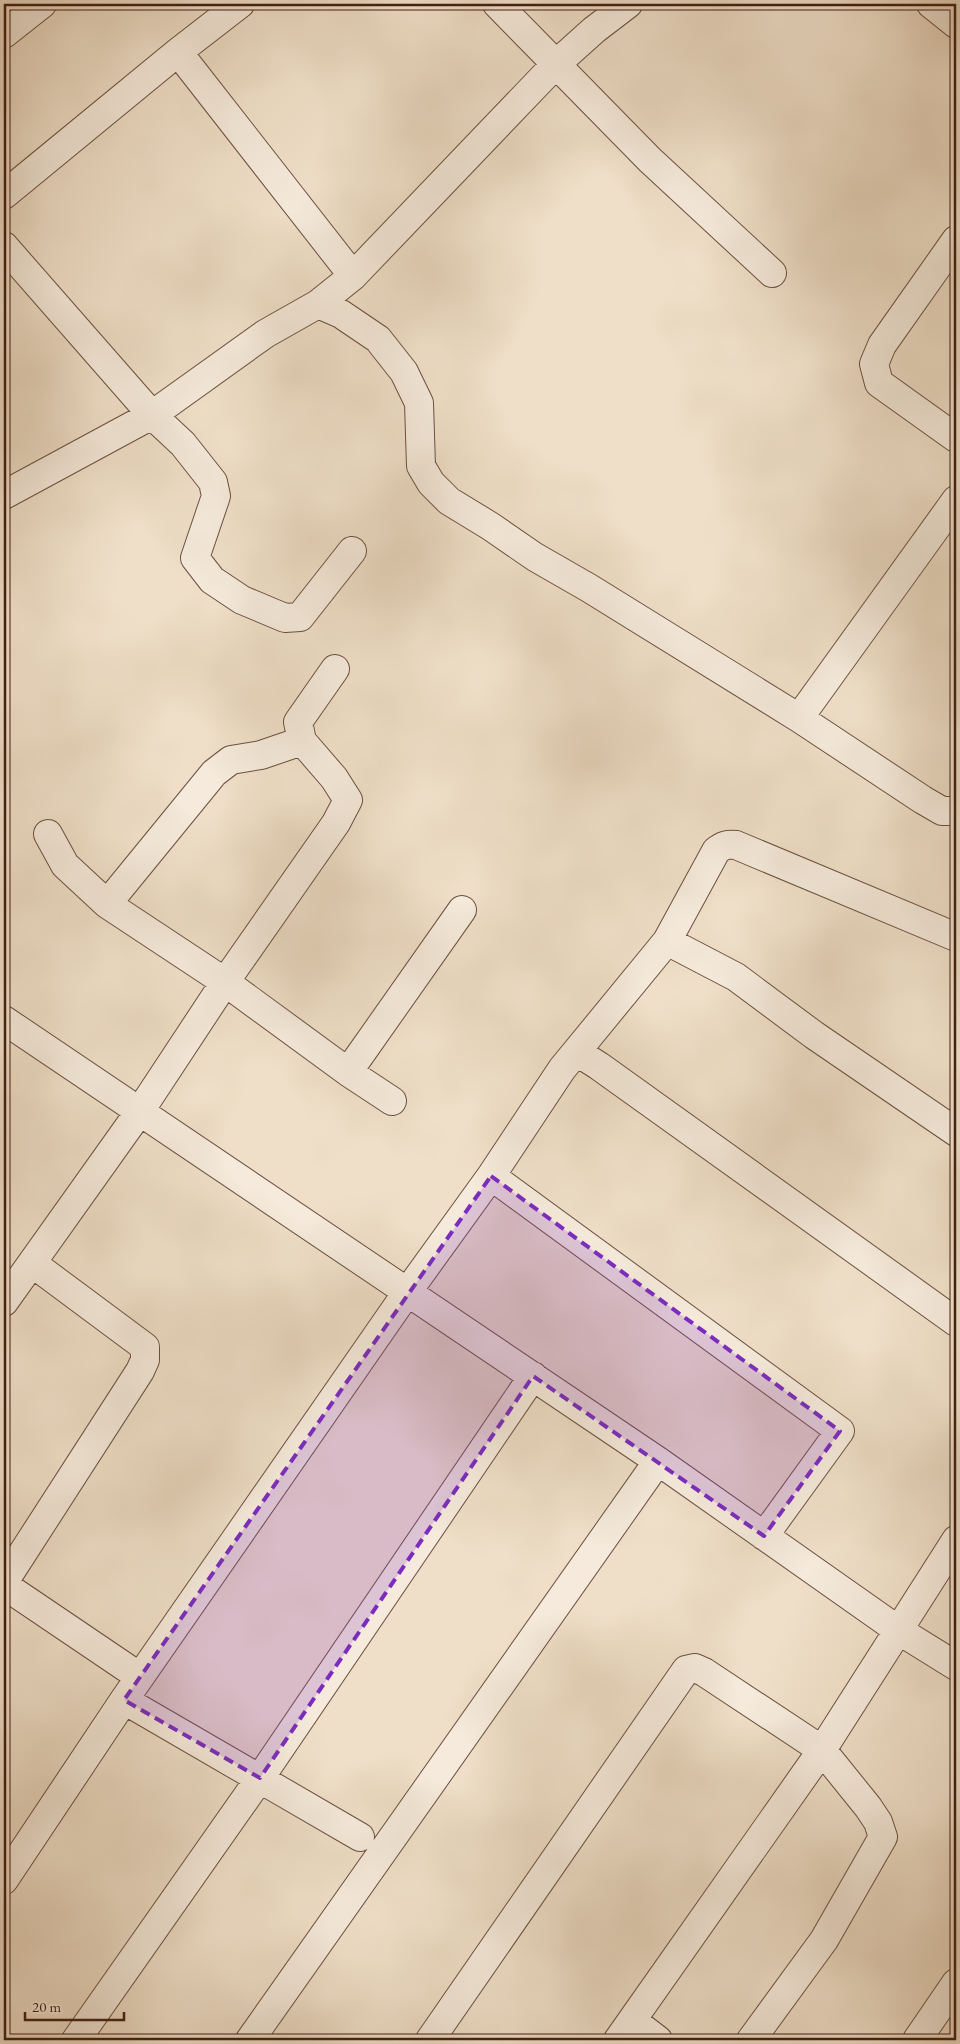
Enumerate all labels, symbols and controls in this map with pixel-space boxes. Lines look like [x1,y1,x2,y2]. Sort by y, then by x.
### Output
scale bar [25,1989,124,2021]
text: 20 m [32,1997,61,2016]

